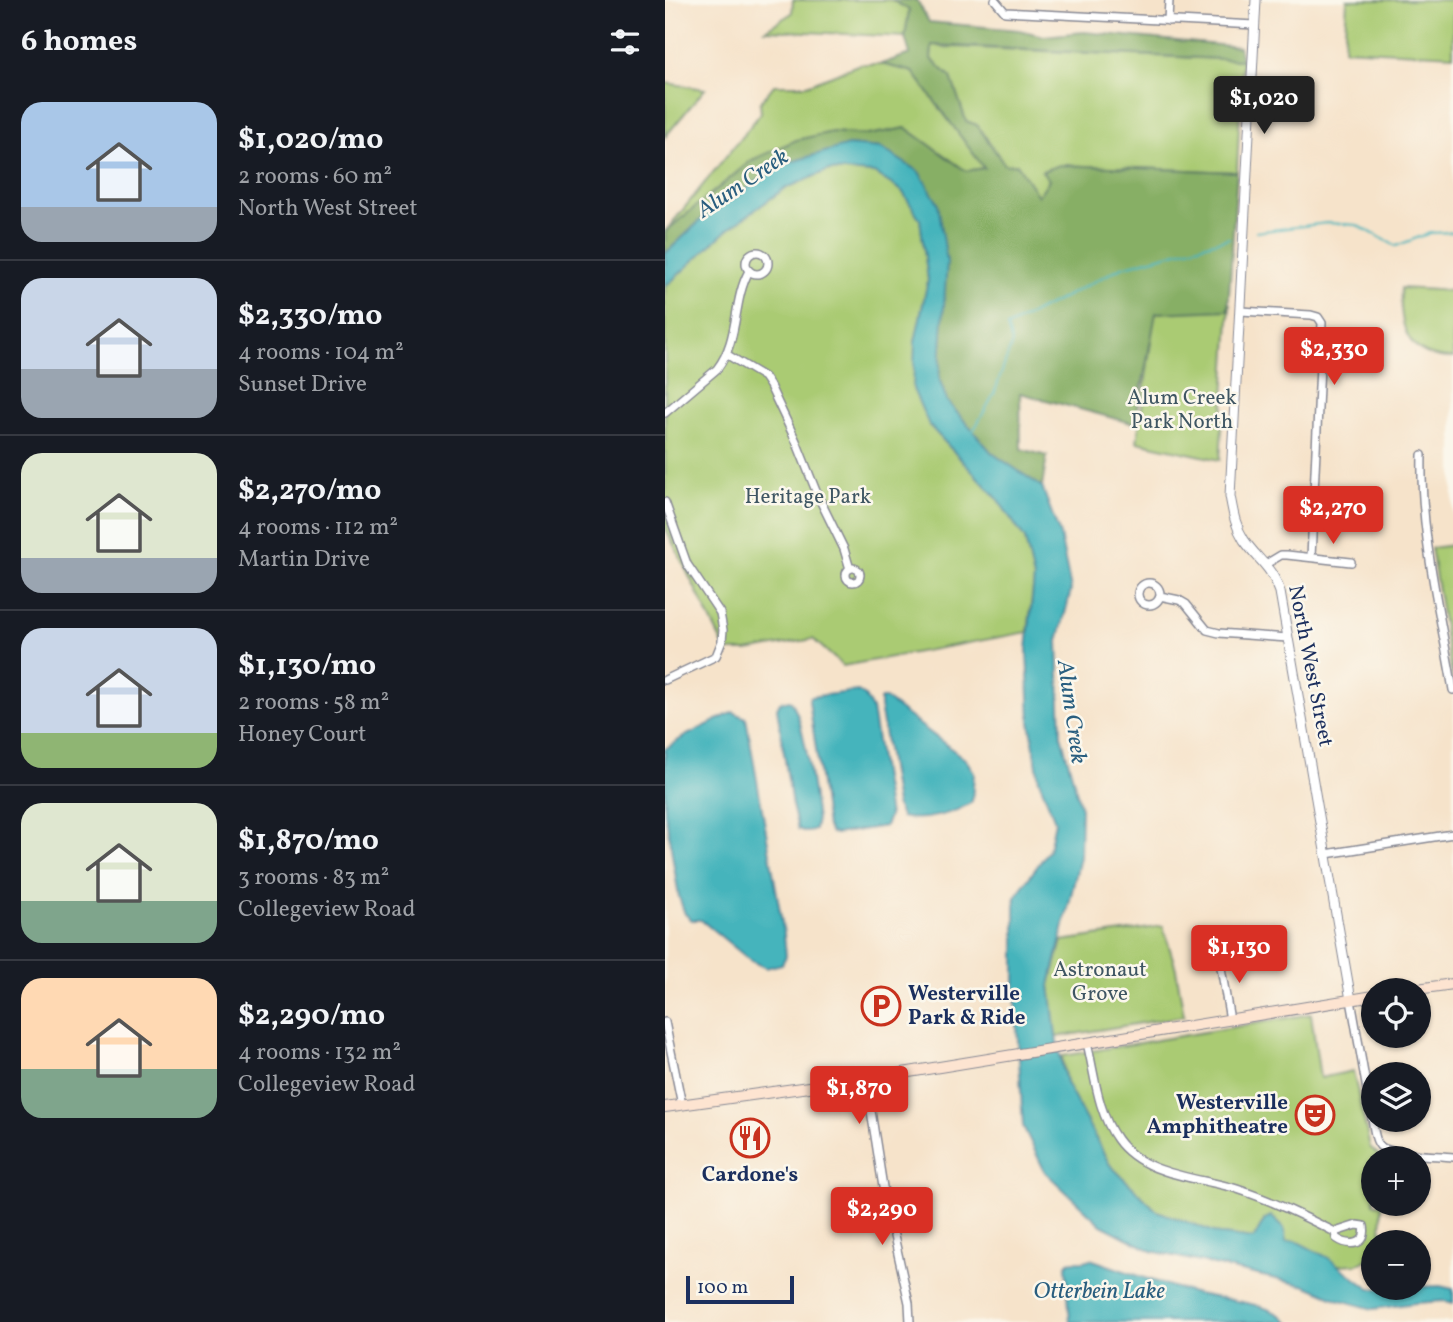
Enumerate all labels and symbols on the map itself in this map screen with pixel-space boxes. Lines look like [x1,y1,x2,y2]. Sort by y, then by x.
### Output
pin: $1,020 [1207,76,1321,136]
water label: Alum Creek [690,141,796,227]
pin: $2,330 [1277,328,1391,387]
park label: Alum Creek Park North [1127,384,1237,437]
park label: Heritage Park [745,483,872,512]
pin: $2,270 [1276,486,1390,546]
street label: North West Street [1280,583,1340,749]
water label: Alum Creek [1048,657,1094,766]
pin: $1,130 [1182,926,1296,985]
park label: Astronaut Grove [1053,956,1147,1009]
place label: Westerville Park & Ride [908,980,1026,1033]
parking icon: Westerville Park & Ride [860,985,902,1027]
pin: $1,870 [802,1066,916,1126]
place label: Westerville Amphitheatre [1147,1089,1288,1142]
theatre icon: Westerville Amphitheatre [1294,1094,1336,1136]
restaurant icon: Cardone's [729,1117,771,1159]
place label: Cardone's [702,1161,798,1190]
pin: $2,290 [825,1188,939,1247]
scale bar [686,1273,795,1305]
water label: Otterbein Lake [1033,1276,1165,1308]

